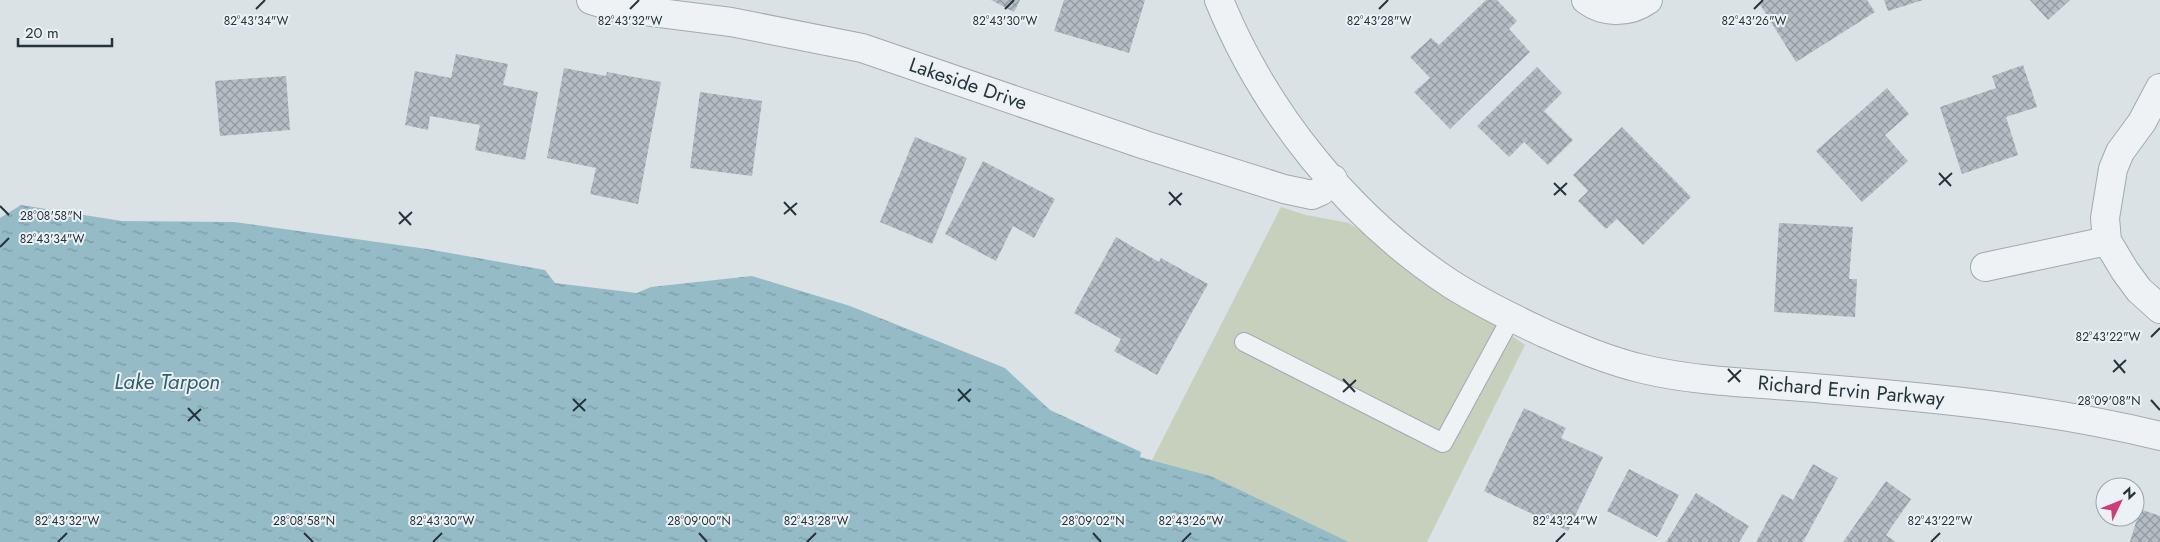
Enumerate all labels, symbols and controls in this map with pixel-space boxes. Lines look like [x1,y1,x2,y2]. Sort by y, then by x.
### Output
text: 82°43'34"W [224,12,288,30]
text: 82°43'32"W [598,12,662,30]
text: 82°43'30"W [973,12,1038,30]
text: 82°43'28"W [1347,12,1411,30]
text: 82°43'26"W [1722,12,1787,30]
scale bar [18,15,111,47]
text: 20 m [25,22,59,44]
street label: Lakeside Drive [905,50,1031,118]
text: 28°08'58"N [20,207,82,225]
text: 82°43'34"W [20,230,84,248]
text: 82°43'22"W [2076,328,2141,346]
water label: Lake Tarpon [114,367,220,397]
street label: Richard Ervin Parkway [1757,368,1946,414]
text: 28°09'08"N [2078,392,2140,410]
north arrow [2095,477,2145,527]
text: N [2118,482,2141,504]
text: 82°43'32"W [35,512,99,530]
text: 28°08'58"N [273,512,335,530]
text: 82°43'30"W [410,512,475,530]
text: 28°09'00"N [667,512,731,530]
text: 82°43'28"W [784,512,848,530]
text: 28°09'02"N [1061,512,1125,530]
text: 82°43'26"W [1159,512,1224,530]
text: 82°43'24"W [1533,512,1598,530]
text: 82°43'22"W [1908,512,1973,530]

